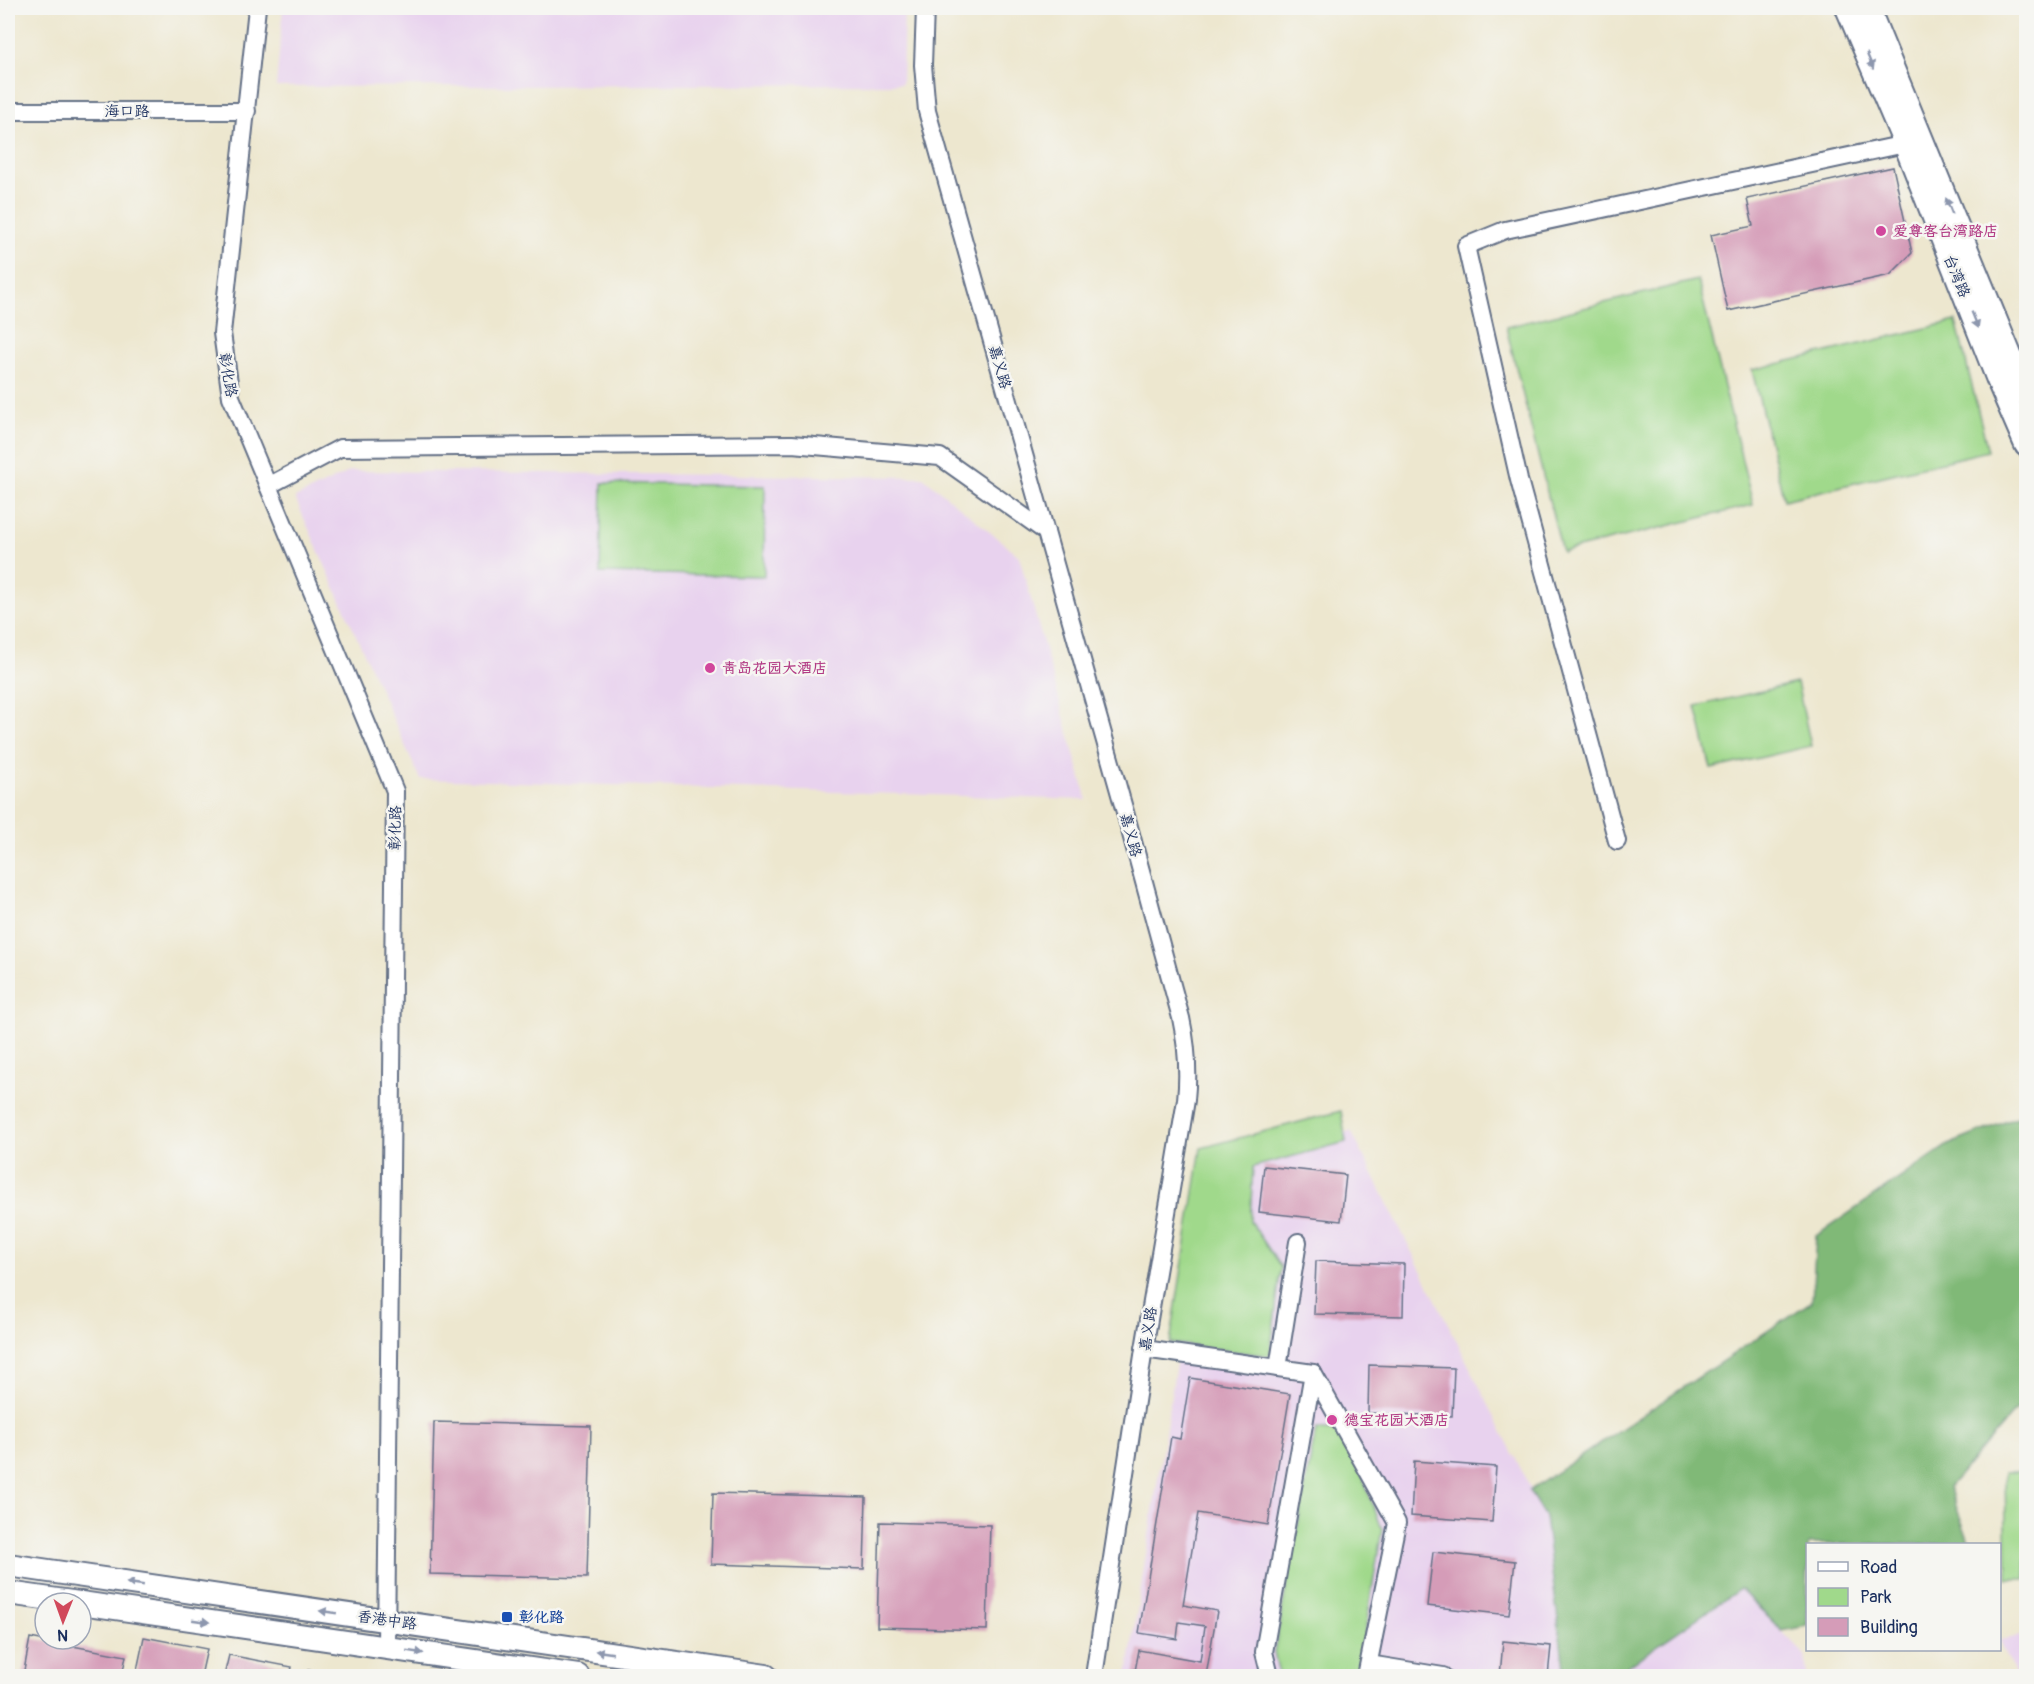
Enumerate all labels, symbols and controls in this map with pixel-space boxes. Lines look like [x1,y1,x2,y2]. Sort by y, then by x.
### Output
one-way arrow [1865,53,1875,71]
street label: 海口路 [104,102,150,121]
one-way arrow [1944,196,1954,214]
place label: 爱尊客台湾路店 [1893,222,1998,241]
marker: 爱尊客台湾路店 [1874,224,1888,238]
street label: 台湾路 [1939,252,1974,301]
one-way arrow [1970,311,1980,329]
street label: 嘉义路 [984,343,1015,391]
street label: 彰化路 [214,351,241,399]
place label: 青岛花园大酒店 [722,659,827,678]
marker: 青岛花园大酒店 [703,661,717,675]
street label: 彰化路 [386,805,405,851]
street label: 嘉义路 [1116,811,1146,859]
street label: 嘉义路 [1136,1305,1161,1353]
place label: 德宝花园大酒店 [1344,1411,1449,1430]
marker: 德宝花园大酒店 [1325,1413,1339,1427]
legend [1806,1543,2001,1651]
text: Road [1860,1556,1897,1579]
one-way arrow [125,1579,144,1588]
text: Park [1860,1586,1892,1609]
north arrow [33,1591,93,1651]
one-way arrow [318,1607,337,1616]
street label: 香港中路 [356,1607,418,1634]
place label: 彰化路 [519,1608,564,1627]
marker: 彰化路 [500,1610,514,1624]
one-way arrow [192,1616,211,1625]
text: Building [1860,1616,1918,1639]
text: N [57,1625,68,1645]
one-way arrow [406,1647,425,1656]
one-way arrow [594,1648,613,1657]

